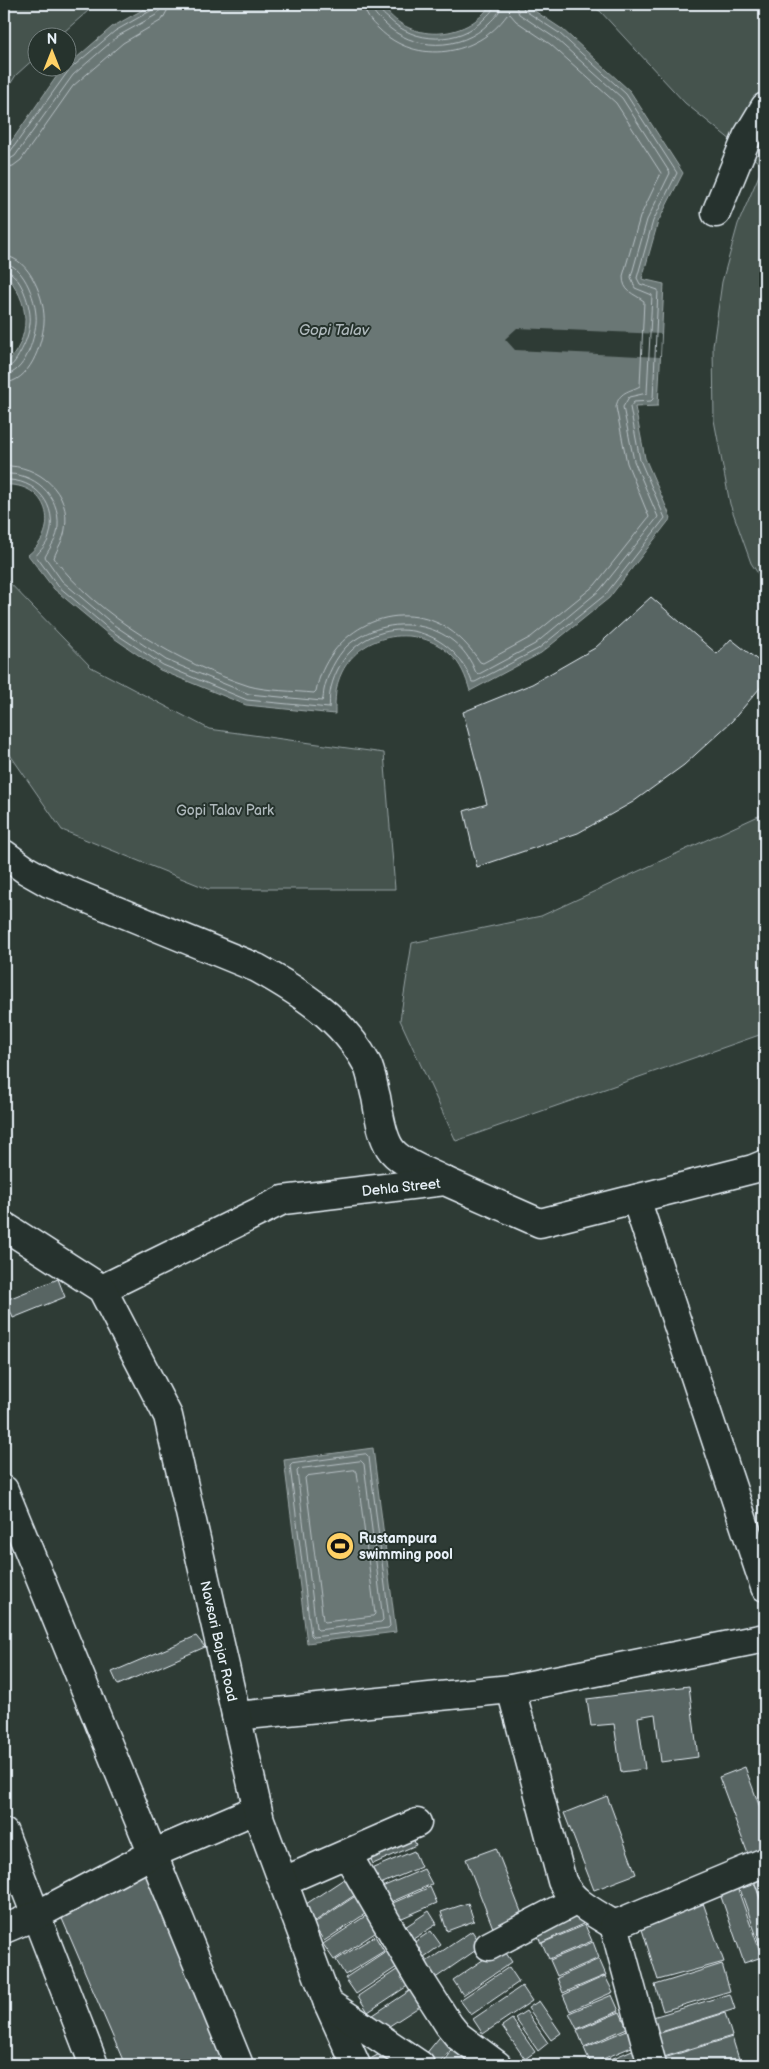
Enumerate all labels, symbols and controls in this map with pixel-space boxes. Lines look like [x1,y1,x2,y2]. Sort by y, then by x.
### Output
north arrow [28,28,78,78]
text: N [47,31,57,48]
water label: Gopi Talav [299,321,370,340]
park label: Gopi Talav Park [176,802,274,819]
street label: Dehla Street [361,1175,442,1200]
place label: Rustampura swimming pool [359,1530,453,1563]
sports icon: Rustampura swimming pool [325,1531,355,1561]
street label: Navsari Bajar Road [196,1579,241,1703]

